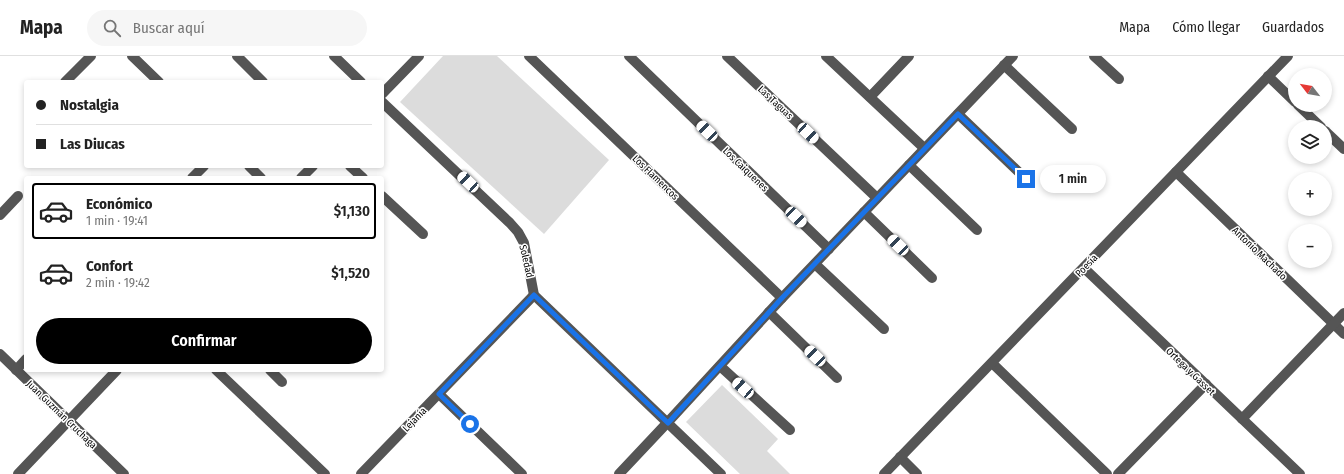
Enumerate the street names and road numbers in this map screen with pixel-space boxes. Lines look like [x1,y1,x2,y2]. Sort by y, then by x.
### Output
street label: Las Taguas [755,83,795,122]
street label: Los Caiquenes [720,145,771,194]
street label: Los Flamencos [630,153,681,203]
street label: Antonio Machado [1229,225,1289,283]
street label: Soledad [516,244,536,279]
street label: Poesía [1072,251,1100,280]
street label: Ortega y Gasset [1163,345,1218,399]
street label: Juan Guzmán Cruchaga [24,378,99,451]
street label: Lejanía [400,404,429,434]

